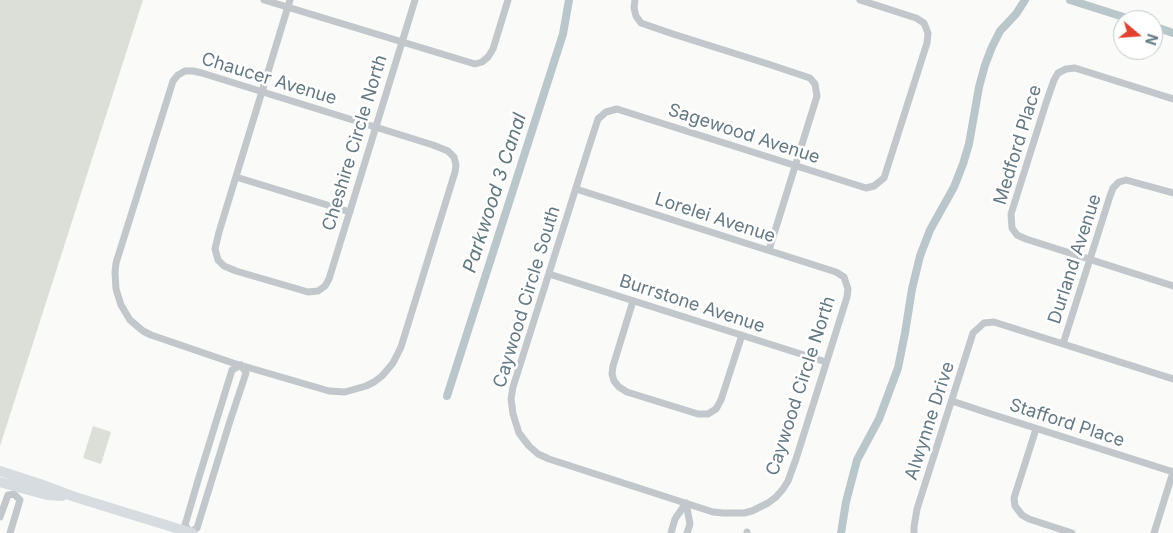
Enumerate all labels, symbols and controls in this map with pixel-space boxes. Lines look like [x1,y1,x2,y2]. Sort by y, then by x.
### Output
north arrow [1113,10,1163,60]
text: N [1142,32,1162,47]
street label: Chaucer Avenue [199,48,339,110]
street label: Cheshire Circle North [318,52,392,234]
street label: Medford Place [990,83,1046,207]
street label: Sagewood Avenue [665,99,823,169]
water label: Parkwood 3 Canal [458,110,532,276]
street label: Lorelei Avenue [652,188,778,248]
street label: Durland Avenue [1044,191,1106,327]
street label: Caywood Circle South [489,204,565,390]
street label: Burrstone Avenue [617,270,767,338]
street label: Caywood Circle North [762,294,840,478]
street label: Alwynne Drive [901,359,959,483]
street label: Stafford Place [1007,394,1127,452]

